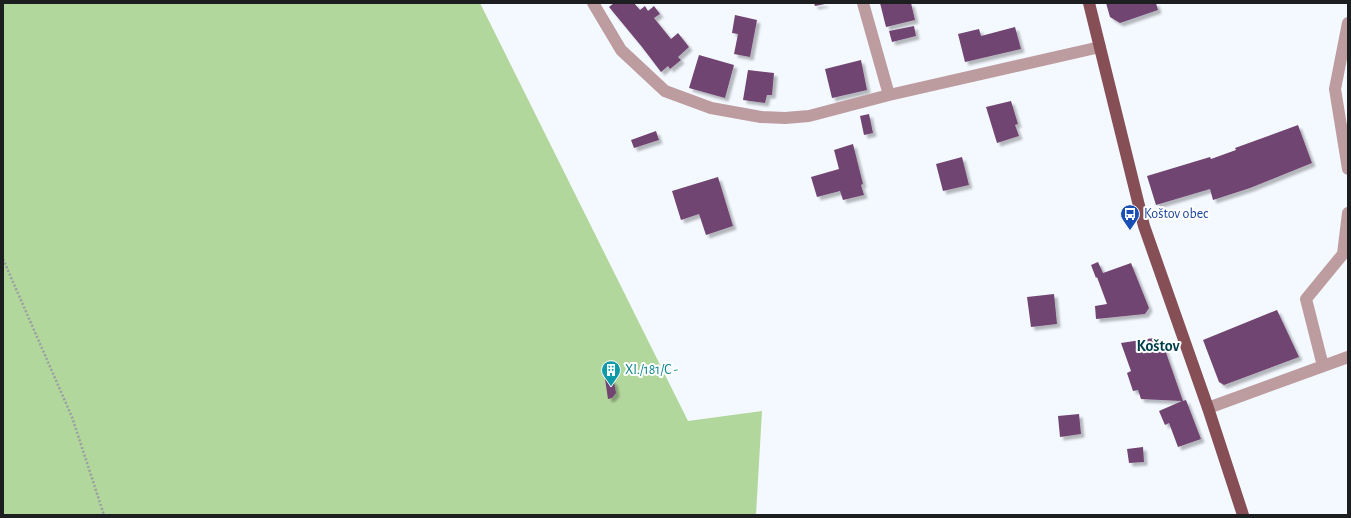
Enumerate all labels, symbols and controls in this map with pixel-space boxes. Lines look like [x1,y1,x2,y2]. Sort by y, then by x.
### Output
bus stop icon: Koštov obec [1119,203,1141,231]
place label: Koštov obec [1144,207,1209,221]
district label: Koštov [1136,338,1180,354]
building icon: XI./181/C - [600,359,622,387]
place label: XI./181/C - [625,363,678,377]

